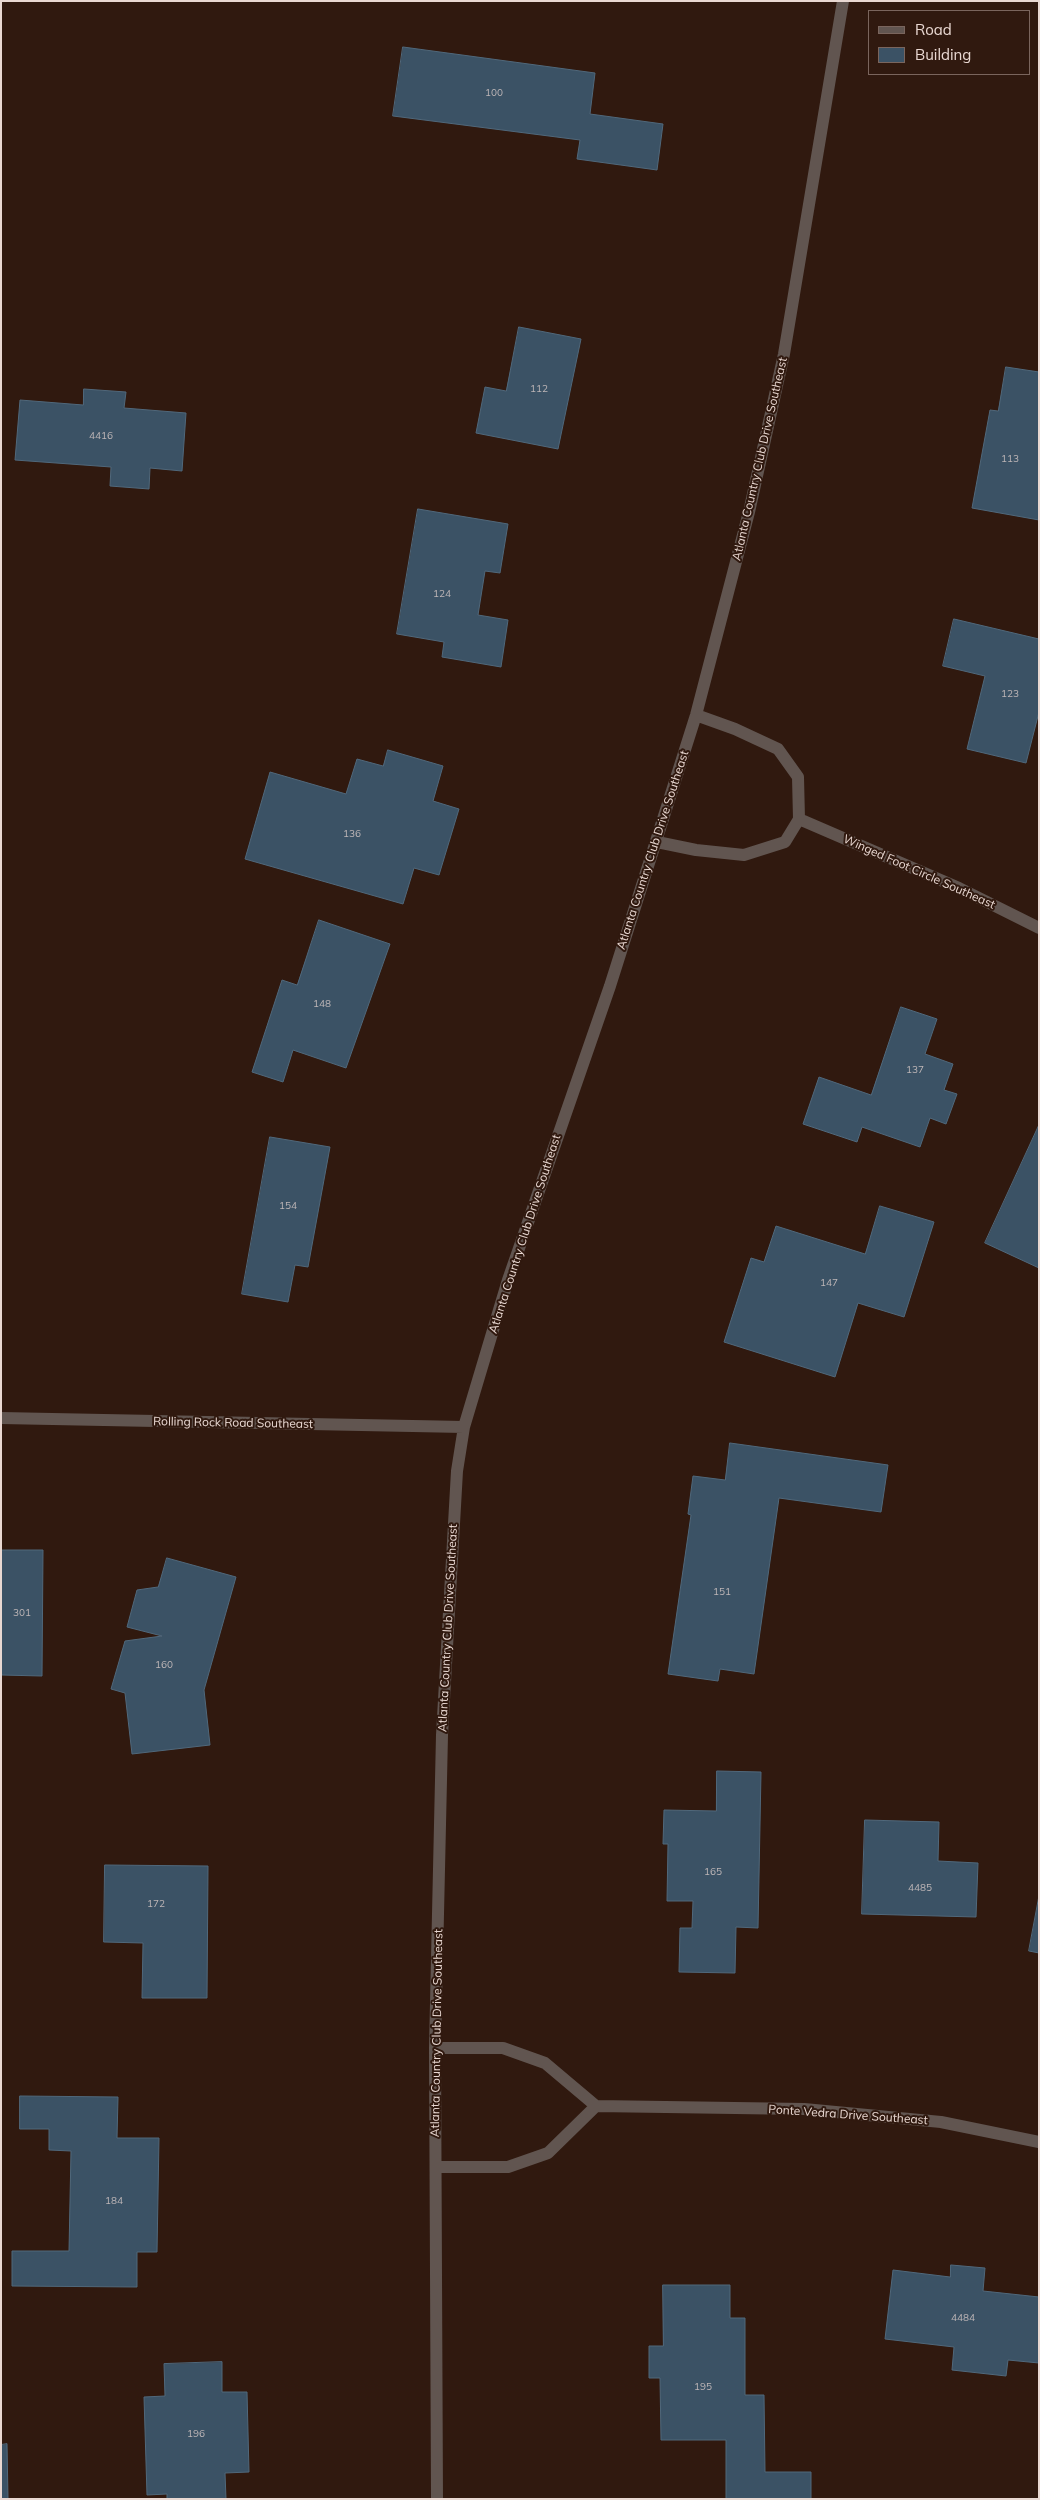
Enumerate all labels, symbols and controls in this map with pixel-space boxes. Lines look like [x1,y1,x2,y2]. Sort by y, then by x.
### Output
legend [868,10,1030,75]
text: Road [915,20,952,39]
text: Building [915,45,971,64]
house number: 100 [485,87,503,99]
street label: Atlanta Country Club Drive Southeast [730,356,790,562]
house number: 112 [530,383,548,395]
house number: 4416 [89,430,113,442]
house number: 113 [1001,453,1019,465]
house number: 124 [433,588,451,600]
house number: 123 [1001,688,1019,700]
street label: Atlanta Country Club Drive Southeast [614,749,692,951]
house number: 136 [343,828,361,840]
street label: Winged Foot Circle Southeast [841,832,997,912]
house number: 148 [313,998,331,1010]
house number: 137 [906,1064,924,1076]
street label: Atlanta Country Club Drive Southeast [486,1133,564,1335]
house number: 154 [279,1200,297,1212]
house number: 147 [820,1277,838,1289]
street label: Rolling Rock Road Southeast [153,1414,313,1432]
street label: Atlanta Country Club Drive Southeast [435,1524,461,1732]
house number: 151 [713,1586,731,1598]
house number: 301 [13,1607,31,1619]
house number: 160 [155,1659,173,1671]
house number: 165 [704,1866,722,1878]
house number: 4485 [908,1882,932,1894]
house number: 172 [147,1898,165,1910]
street label: Atlanta Country Club Drive Southeast [428,1929,446,2137]
street label: Ponte Vedra Drive Southeast [768,2102,928,2128]
house number: 184 [105,2195,123,2207]
house number: 4484 [951,2312,975,2324]
house number: 195 [694,2381,712,2393]
house number: 196 [187,2428,205,2440]

